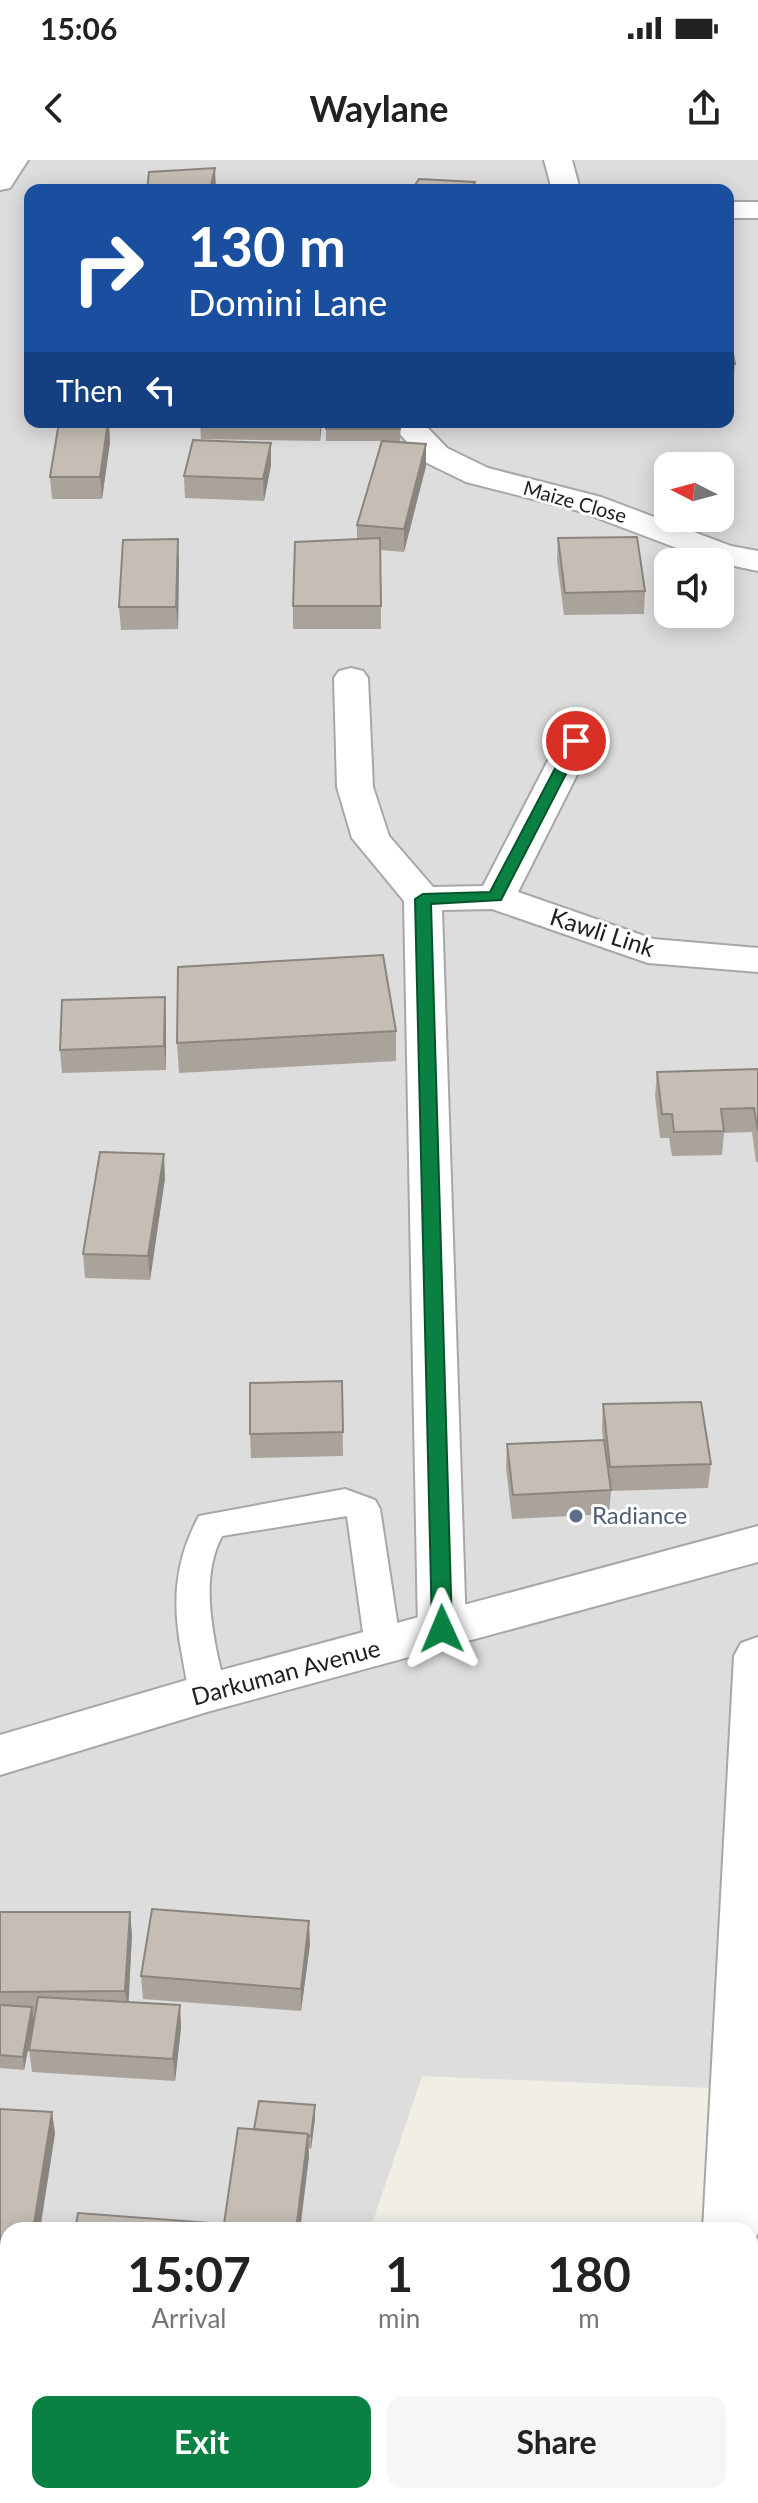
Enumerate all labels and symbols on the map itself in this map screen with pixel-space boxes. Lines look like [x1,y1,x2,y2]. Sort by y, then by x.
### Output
north arrow [654,452,734,532]
street label: Maize Close [521,475,630,527]
pin [542,707,610,775]
street label: Kawli Link [547,901,659,962]
place label: Radiance [592,1500,687,1529]
marker: Radiance [567,1507,585,1525]
position arrow [400,1587,484,1671]
street label: Darkuman Avenue [188,1632,383,1711]

